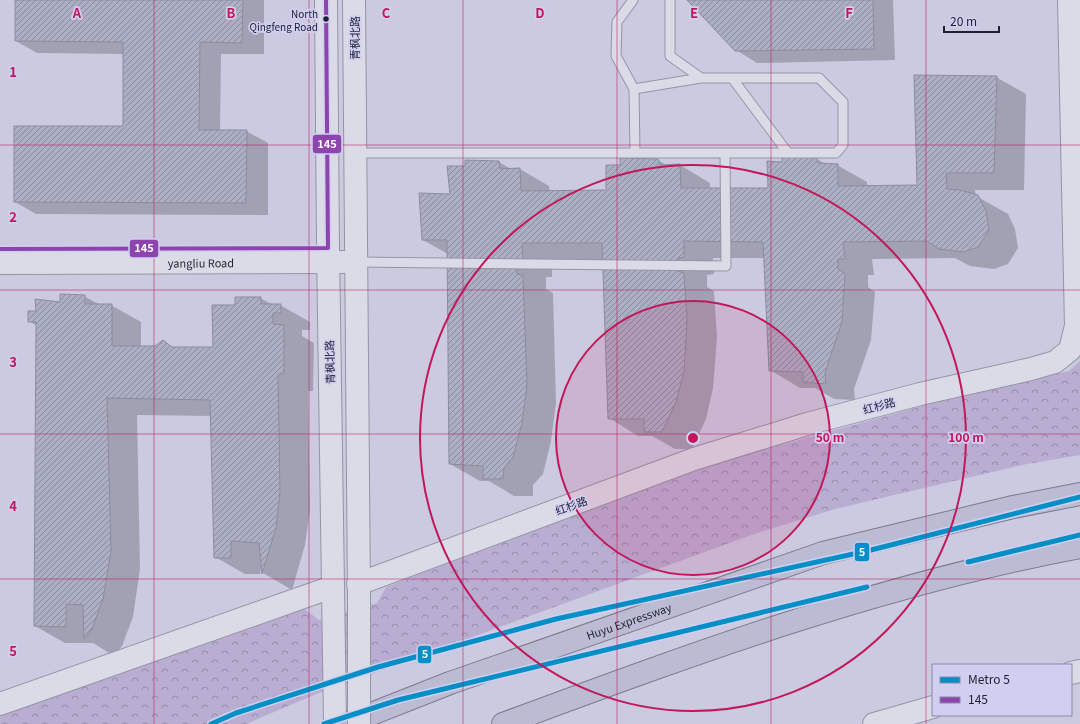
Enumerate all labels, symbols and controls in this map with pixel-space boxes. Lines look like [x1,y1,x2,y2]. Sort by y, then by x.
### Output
text: A [72,3,82,22]
text: B [227,3,236,22]
text: C [382,3,391,22]
text: D [535,3,545,22]
text: E [690,3,698,22]
text: F [845,3,853,22]
place label: North Qingfeng Road [250,6,318,34]
scale bar [944,8,999,34]
text: 20 m [950,12,977,29]
marker: North Qingfeng Road [321,14,331,24]
street label: 青枫北路 [346,16,362,60]
text: 1 [9,62,17,81]
line badge: 145 [312,134,342,154]
text: 145 [317,135,337,151]
text: 2 [9,207,17,226]
line badge: 145 [129,239,159,258]
text: 145 [134,239,154,255]
street label: yangliu Road [168,254,234,271]
street label: 青枫北路 [321,340,337,384]
text: 3 [9,352,17,371]
street label: 红杉路 [861,393,897,417]
text: 50 m [816,428,844,445]
text: 100 m [948,428,984,445]
centre of rings [686,431,700,445]
street label: 红杉路 [553,492,589,518]
text: 4 [9,496,17,515]
line badge: 5 [854,542,870,562]
text: 5 [859,543,865,559]
street label: Huyu Expressway [584,598,674,643]
text: 5 [9,641,17,660]
line badge: 5 [417,645,432,664]
text: 5 [422,645,428,661]
legend [932,664,1072,716]
text: Metro 5 [968,670,1010,687]
text: 145 [968,690,988,707]

